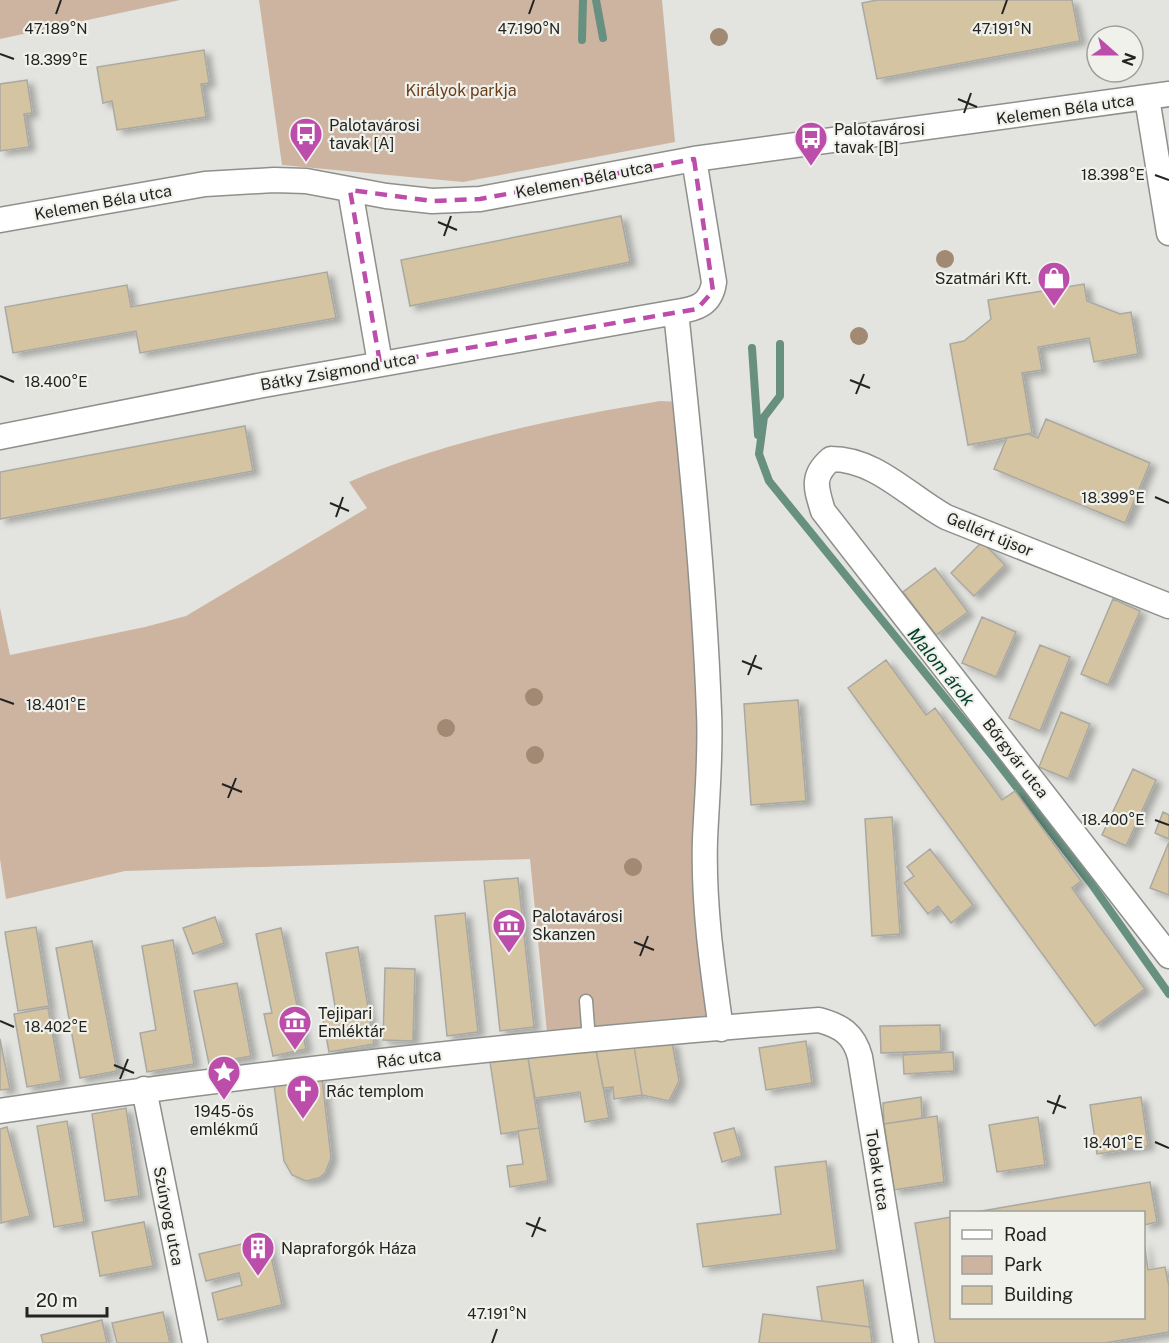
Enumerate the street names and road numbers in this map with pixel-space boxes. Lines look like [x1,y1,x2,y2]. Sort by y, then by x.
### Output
street label: Kelemen Béla utca [995,90,1135,129]
street label: Kelemen Béla utca [514,157,654,202]
street label: Kelemen Béla utca [33,181,173,224]
street label: Bátky Zsigmond utca [259,348,417,395]
street label: Gellért újsor [944,508,1036,560]
street label: Bőrgyár utca [979,715,1053,802]
street label: Rác utca [376,1045,442,1072]
street label: Tobak utca [862,1128,893,1212]
street label: Szúnyog utca [150,1165,187,1267]

